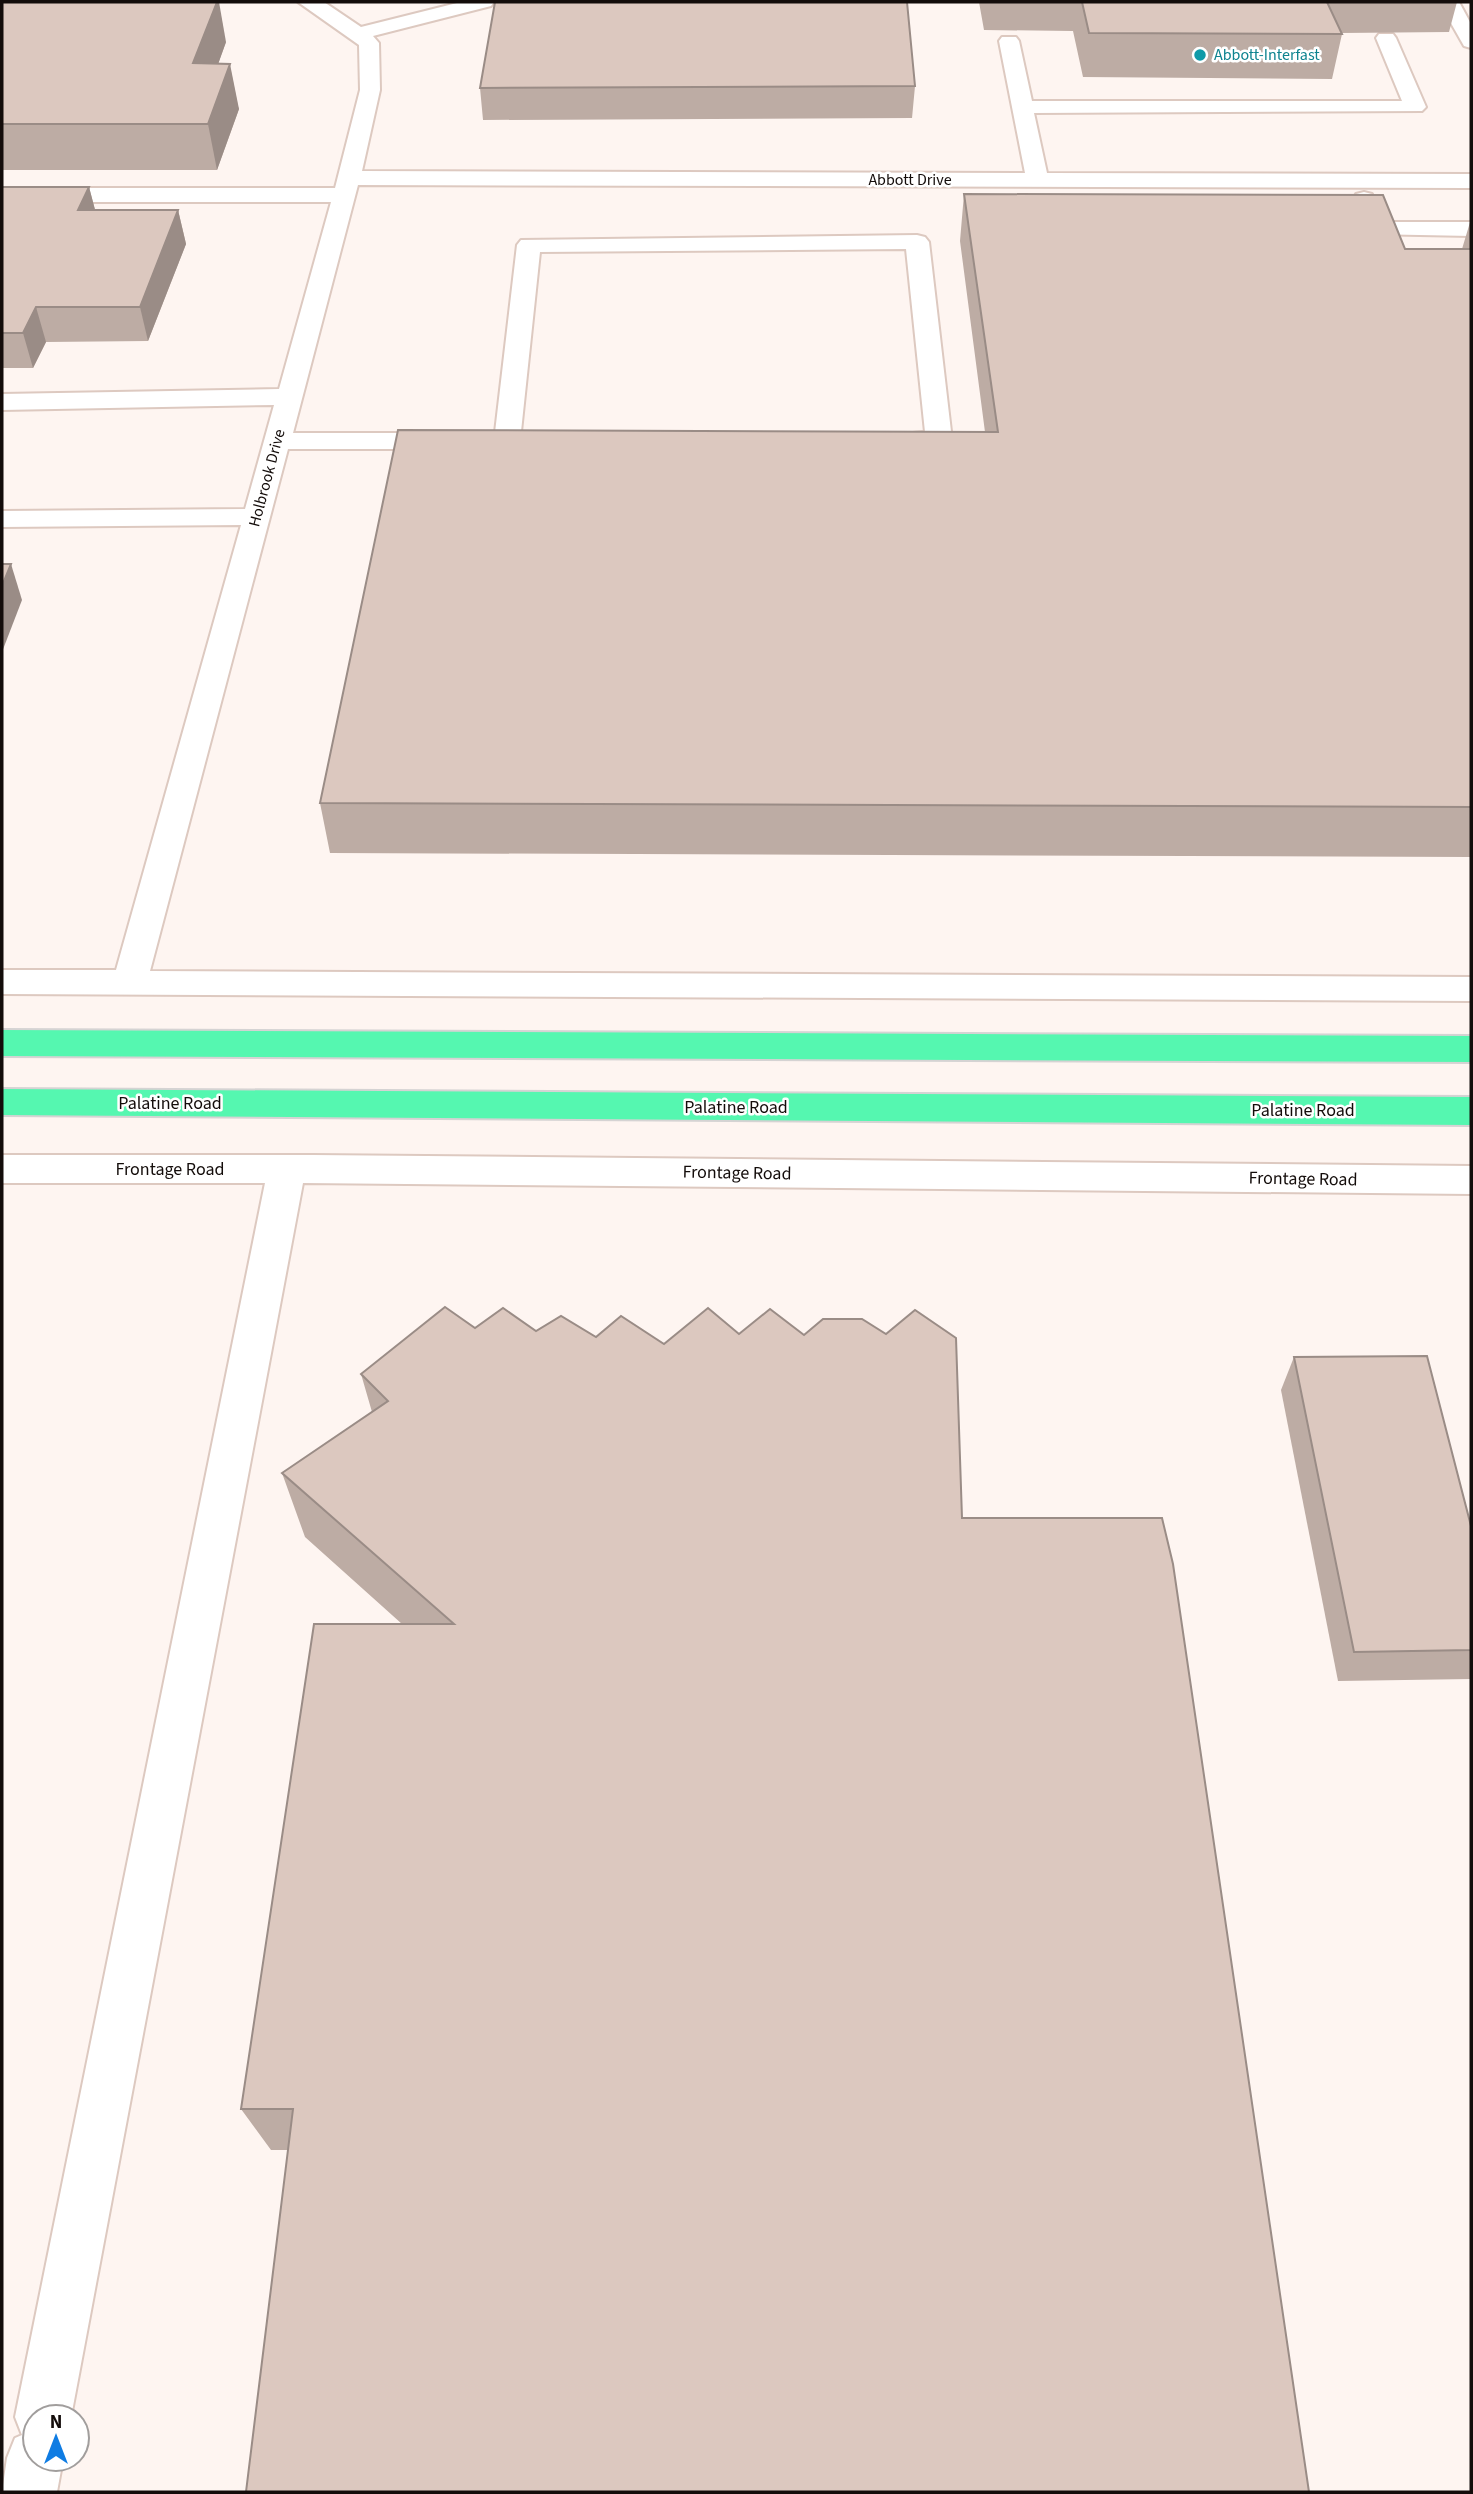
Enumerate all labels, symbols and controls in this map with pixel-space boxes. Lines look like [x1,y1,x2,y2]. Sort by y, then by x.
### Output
place label: Abbott-Interfast [1214,44,1320,66]
marker: Abbott-Interfast [1192,47,1208,63]
street label: Abbott Drive [868,169,952,191]
street label: Holbrook Drive [243,427,291,529]
street label: Palatine Road [118,1091,222,1116]
street label: Palatine Road [684,1095,788,1120]
street label: Palatine Road [1251,1098,1355,1123]
street label: Frontage Road [116,1157,224,1182]
street label: Frontage Road [682,1160,792,1186]
street label: Frontage Road [1248,1166,1358,1192]
north arrow [21,2403,91,2473]
text: N [50,2409,62,2436]

